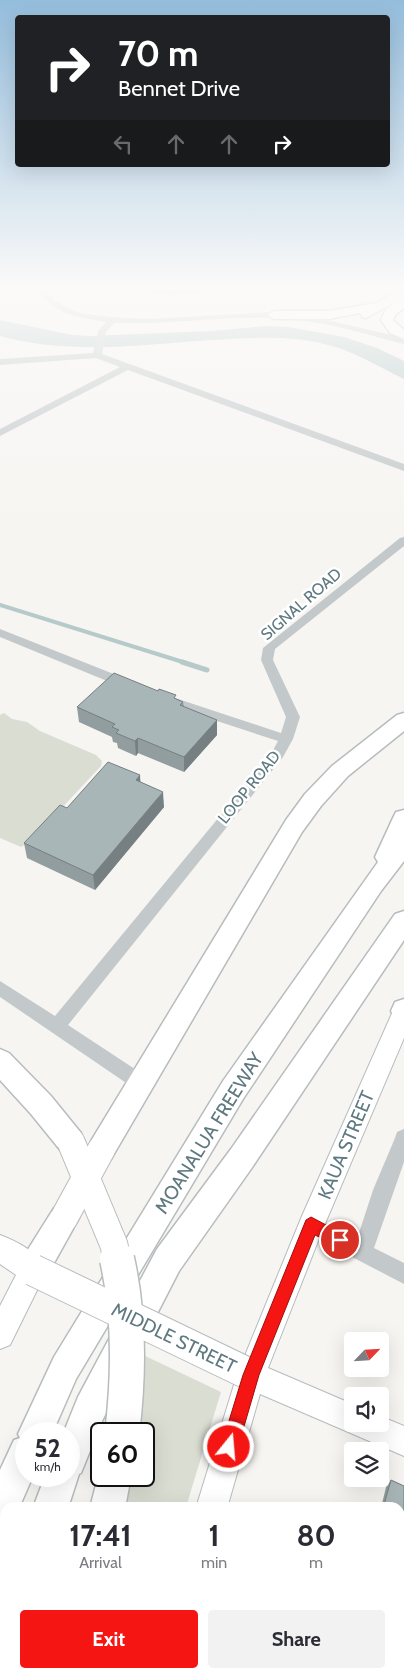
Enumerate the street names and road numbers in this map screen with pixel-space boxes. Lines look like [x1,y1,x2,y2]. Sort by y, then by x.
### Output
street label: SIGNAL ROAD [257,564,345,644]
street label: LOOP ROAD [214,747,284,827]
street label: MOANALUA FREEWAY [150,1048,268,1218]
street label: KAUA STREET [313,1087,379,1203]
street label: MIDDLE STREET [108,1298,240,1378]

